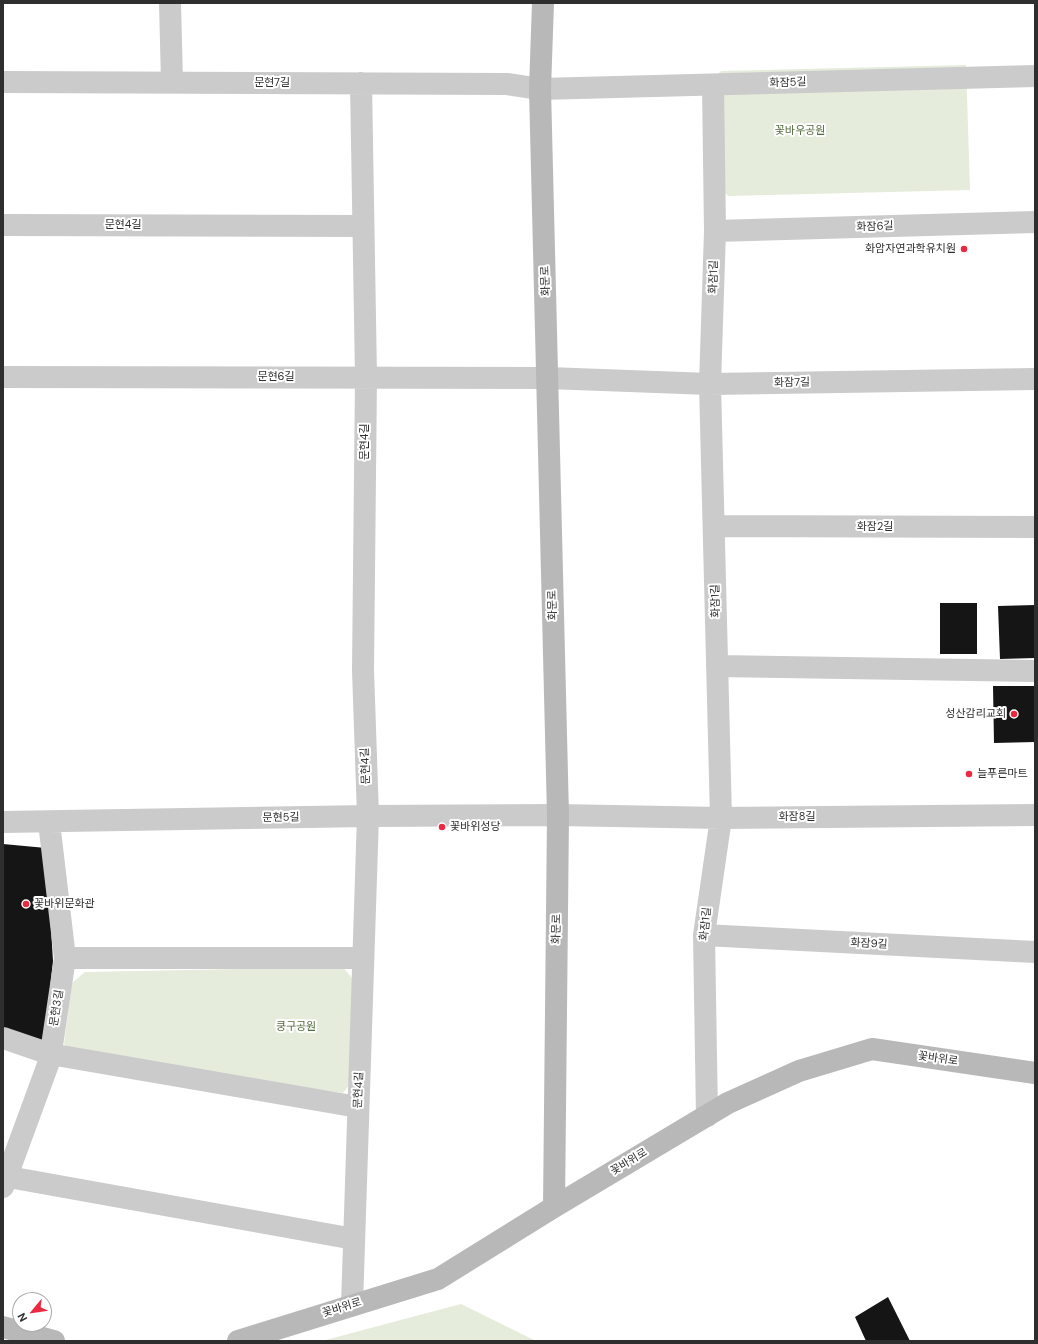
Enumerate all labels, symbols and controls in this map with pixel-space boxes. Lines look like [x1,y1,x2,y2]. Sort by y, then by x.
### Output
street label: 문현7길 [254,76,290,90]
street label: 화잠5길 [769,76,807,90]
park label: 꽃바우공원 [775,124,825,138]
street label: 문현4길 [104,218,142,232]
street label: 화잠6길 [856,220,894,234]
place label: 화암자연과학유치원 [865,242,956,256]
marker: 화암자연과학유치원 [959,244,969,254]
street label: 화잠1길 [707,260,721,294]
street label: 화문로 [539,266,553,296]
street label: 문현6길 [257,370,295,384]
street label: 화잠7길 [774,376,810,390]
street label: 문현4길 [358,423,372,461]
street label: 화잠2길 [857,520,893,534]
street label: 화잠1길 [709,584,723,618]
street label: 화문로 [546,590,560,620]
place label: 성산감리교회 [945,707,1006,721]
marker: 성산감리교회 [1009,709,1019,719]
street label: 문현4길 [359,747,373,785]
place label: 늘푸른마트 [977,767,1028,781]
marker: 늘푸른마트 [964,769,974,779]
street label: 화잠8길 [778,810,816,824]
street label: 문현5길 [262,811,300,825]
place label: 꽃바위성당 [450,820,501,834]
marker: 꽃바위성당 [437,822,447,832]
place label: 꽃바위문화관 [34,897,95,911]
marker: 꽃바위문화관 [21,899,31,909]
street label: 화잠1길 [698,907,714,941]
street label: 화문로 [550,914,564,944]
street label: 화잠9길 [850,936,888,952]
street label: 문현3길 [48,989,66,1027]
park label: 쿵구공원 [276,1020,316,1034]
street label: 꽃바위로 [917,1050,959,1068]
street label: 문현4길 [352,1071,366,1109]
street label: 꽃바위로 [608,1146,650,1178]
north arrow [12,1292,52,1332]
street label: 꽃바위로 [321,1296,363,1320]
text: N [14,1310,30,1324]

